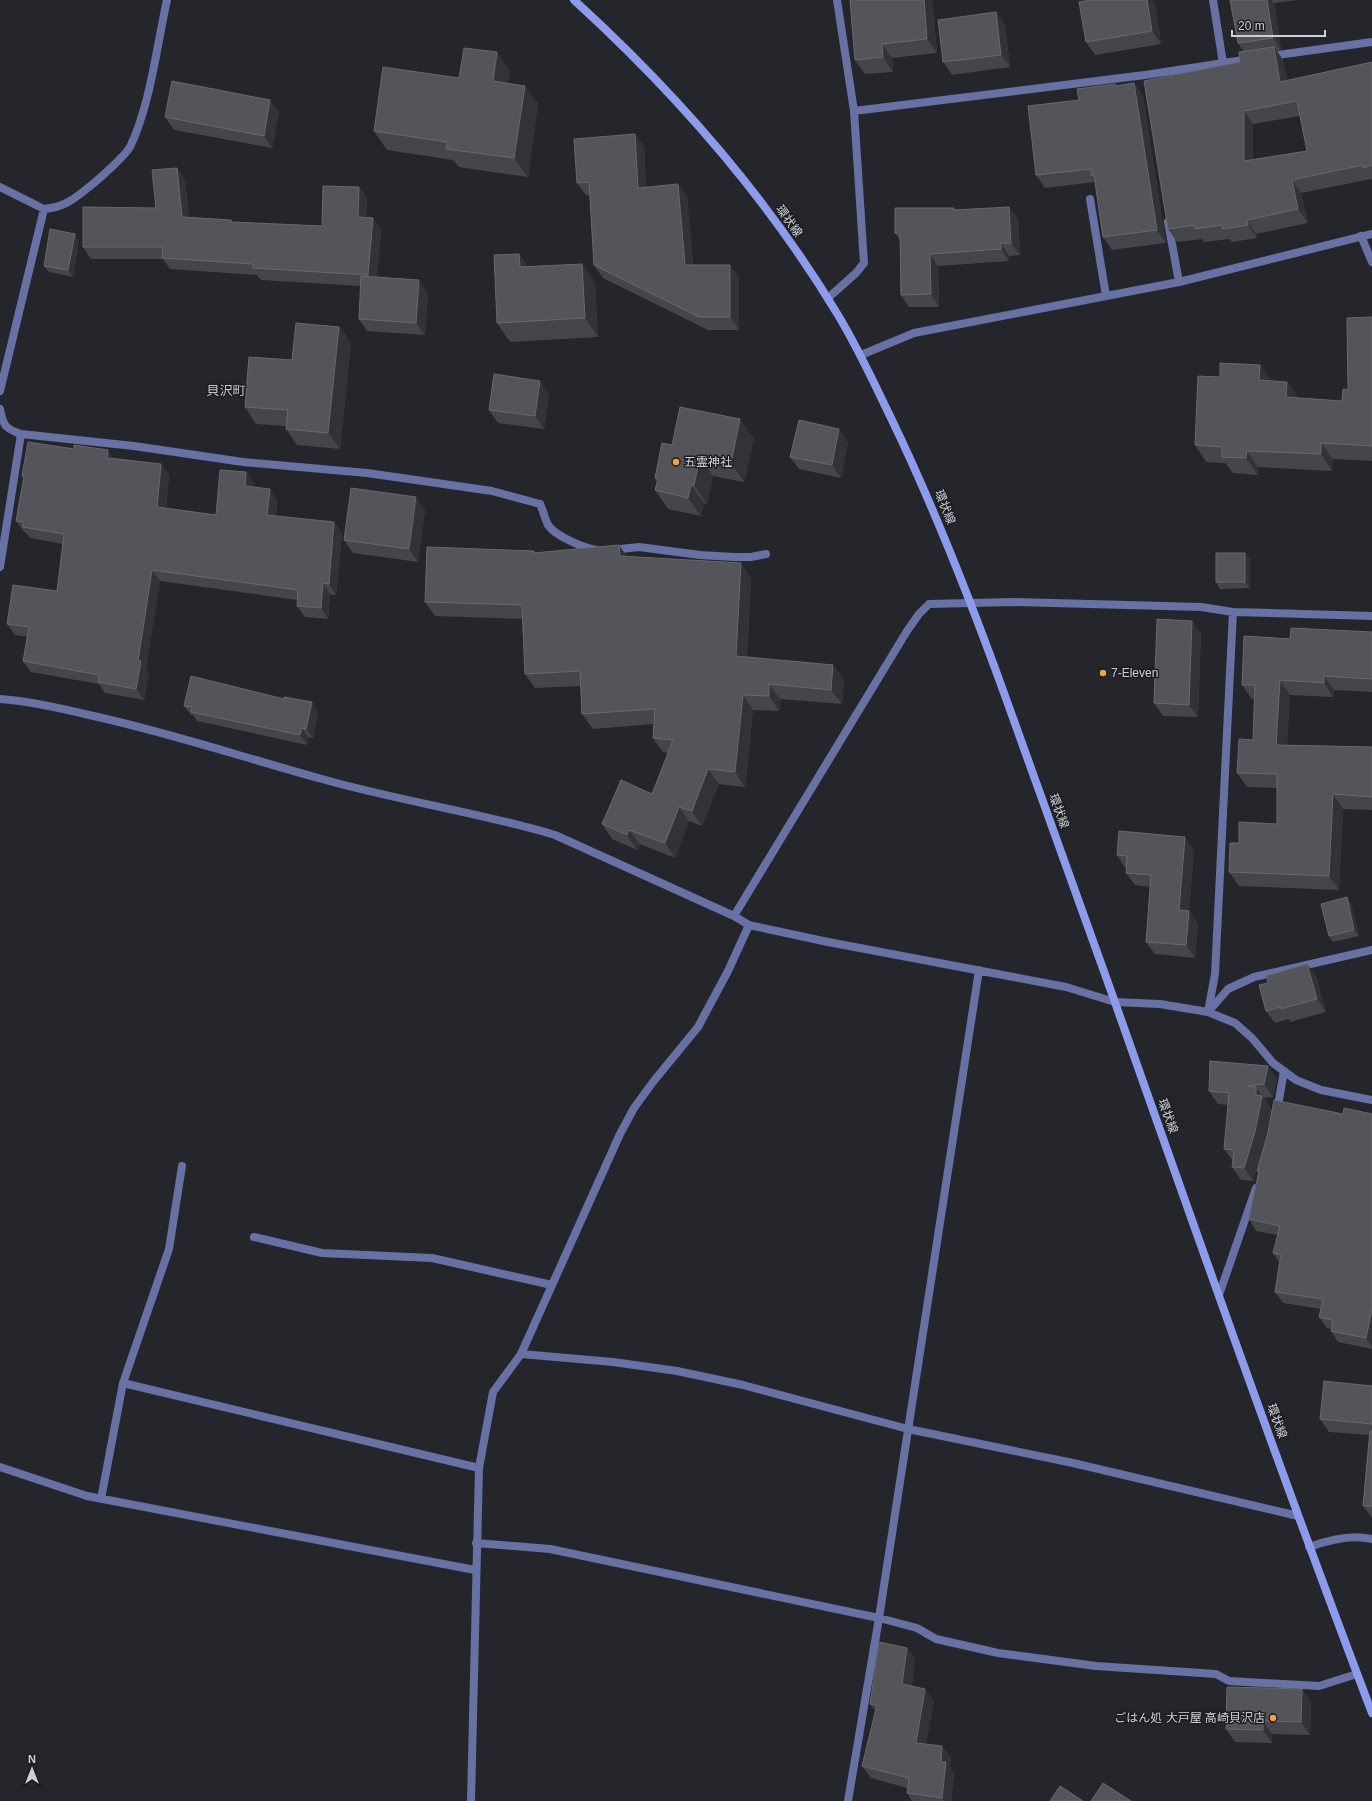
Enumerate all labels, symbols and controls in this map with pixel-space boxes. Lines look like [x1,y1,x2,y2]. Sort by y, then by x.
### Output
scale bar [1232,12,1325,38]
text: 20 m [1238,19,1265,33]
street label: 環状線 [773,202,805,240]
district label: 貝沢町 [206,383,246,398]
place label: 五霊神社 [684,455,732,469]
marker: 五霊神社 [671,457,681,467]
street label: 環状線 [932,488,958,526]
place label: 7-Eleven [1111,666,1158,680]
marker: 7-Eleven [1098,668,1108,678]
street label: 環状線 [1046,792,1072,830]
street label: 環状線 [1155,1097,1181,1135]
street label: 環状線 [1264,1402,1290,1440]
place label: ごはん処 大戸屋 高崎貝沢店 [1114,1711,1265,1725]
marker: ごはん処 大戸屋 高崎貝沢店 [1268,1713,1278,1723]
north arrow [12,1749,52,1789]
text: N [28,1753,36,1765]

